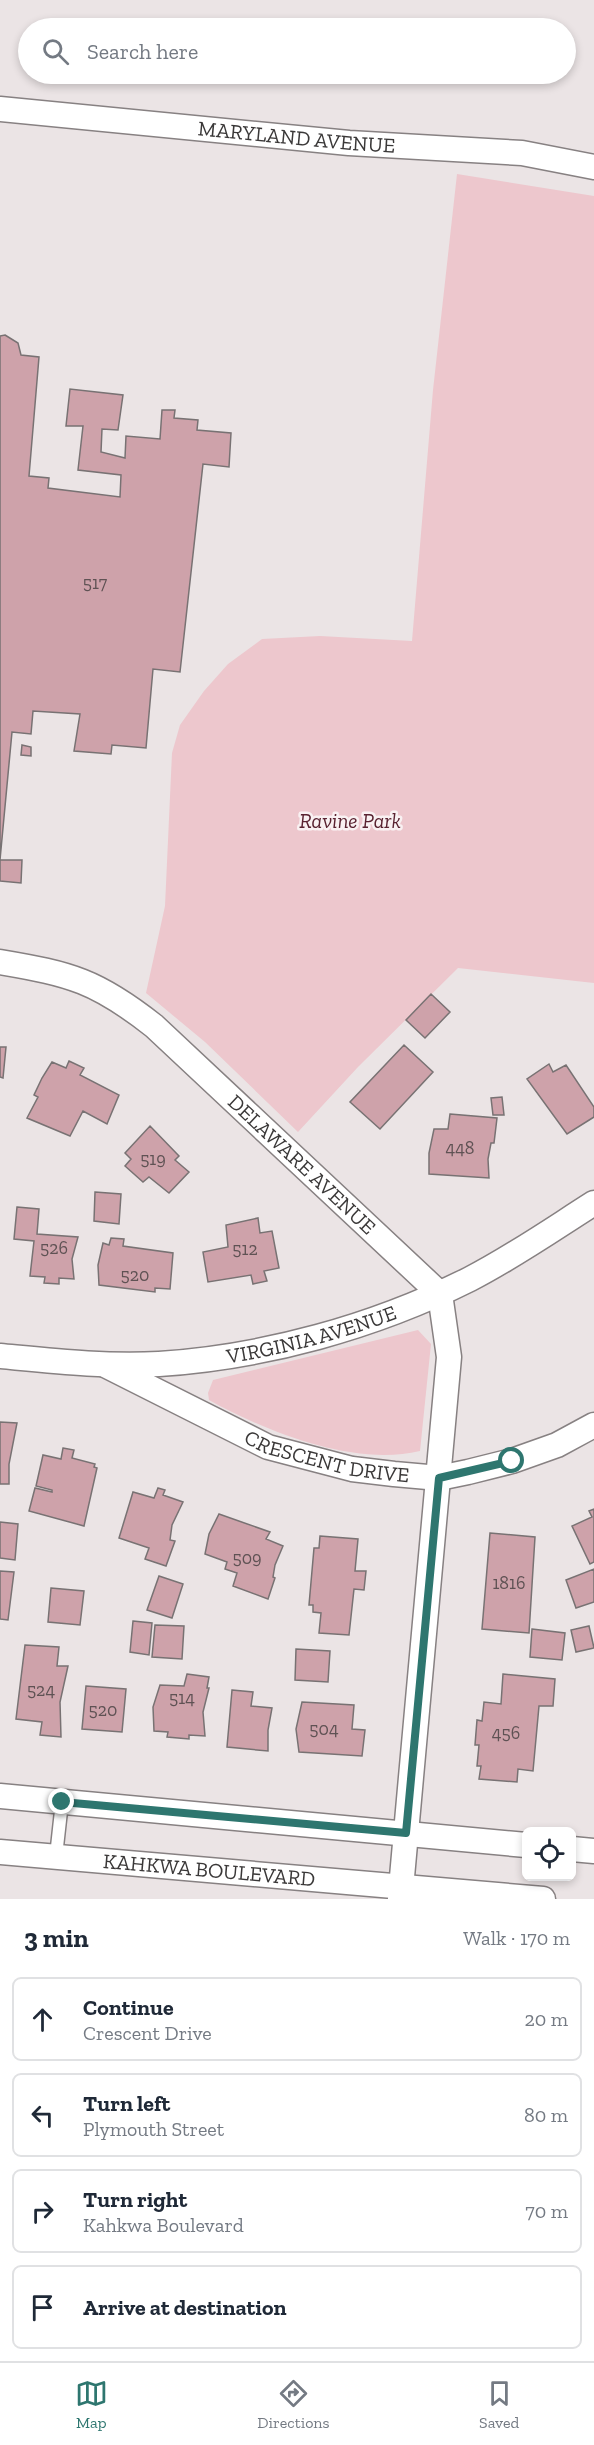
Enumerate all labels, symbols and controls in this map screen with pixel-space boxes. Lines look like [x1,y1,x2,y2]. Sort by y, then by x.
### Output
search box [18,18,576,84]
icon: search [39,35,72,68]
text: Search here [87,38,198,65]
street label: MARYLAND AVENUE [197,115,396,158]
house number: 517 [83,572,108,594]
park label: Ravine Park [299,808,401,833]
street label: DELAWARE AVENUE [223,1089,381,1239]
house number: 448 [445,1137,475,1159]
house number: 519 [140,1148,166,1170]
house number: 526 [40,1237,68,1259]
house number: 512 [232,1238,258,1260]
house number: 520 [121,1264,149,1286]
street label: VIRGINIA AVENUE [224,1300,400,1369]
street label: CRESCENT DRIVE [240,1424,410,1487]
route start [498,1447,524,1473]
house number: 509 [232,1547,262,1569]
house number: 1816 [492,1572,526,1594]
house number: 524 [27,1679,55,1701]
house number: 514 [169,1687,195,1709]
house number: 520 [89,1699,117,1721]
house number: 504 [309,1718,339,1740]
house number: 456 [492,1722,520,1744]
route end [48,1788,74,1814]
map controls [522,1827,576,1881]
button: locate [522,1827,576,1881]
street label: KAHKWA BOULEVARD [102,1848,316,1891]
text: 3 min [24,1922,89,1954]
text: Walk · 170 m [463,1926,570,1950]
text: Continue [83,1994,174,2021]
icon: ahead [26,2003,59,2036]
text: 20 m [524,2007,568,2031]
text: Crescent Drive [83,2021,212,2045]
text: Turn left [83,2090,170,2117]
icon: left [26,2099,59,2132]
text: 80 m [524,2103,568,2127]
text: Plymouth Street [83,2117,224,2141]
text: Turn right [83,2186,187,2213]
icon: right [26,2195,59,2228]
text: 70 m [525,2199,568,2223]
text: Kahkwa Boulevard [83,2213,244,2237]
icon: arrive [26,2291,59,2324]
text: Arrive at destination [83,2294,286,2321]
tab: Map [75,2377,108,2432]
tab: Directions [257,2377,330,2432]
tab: Saved [479,2377,519,2432]

